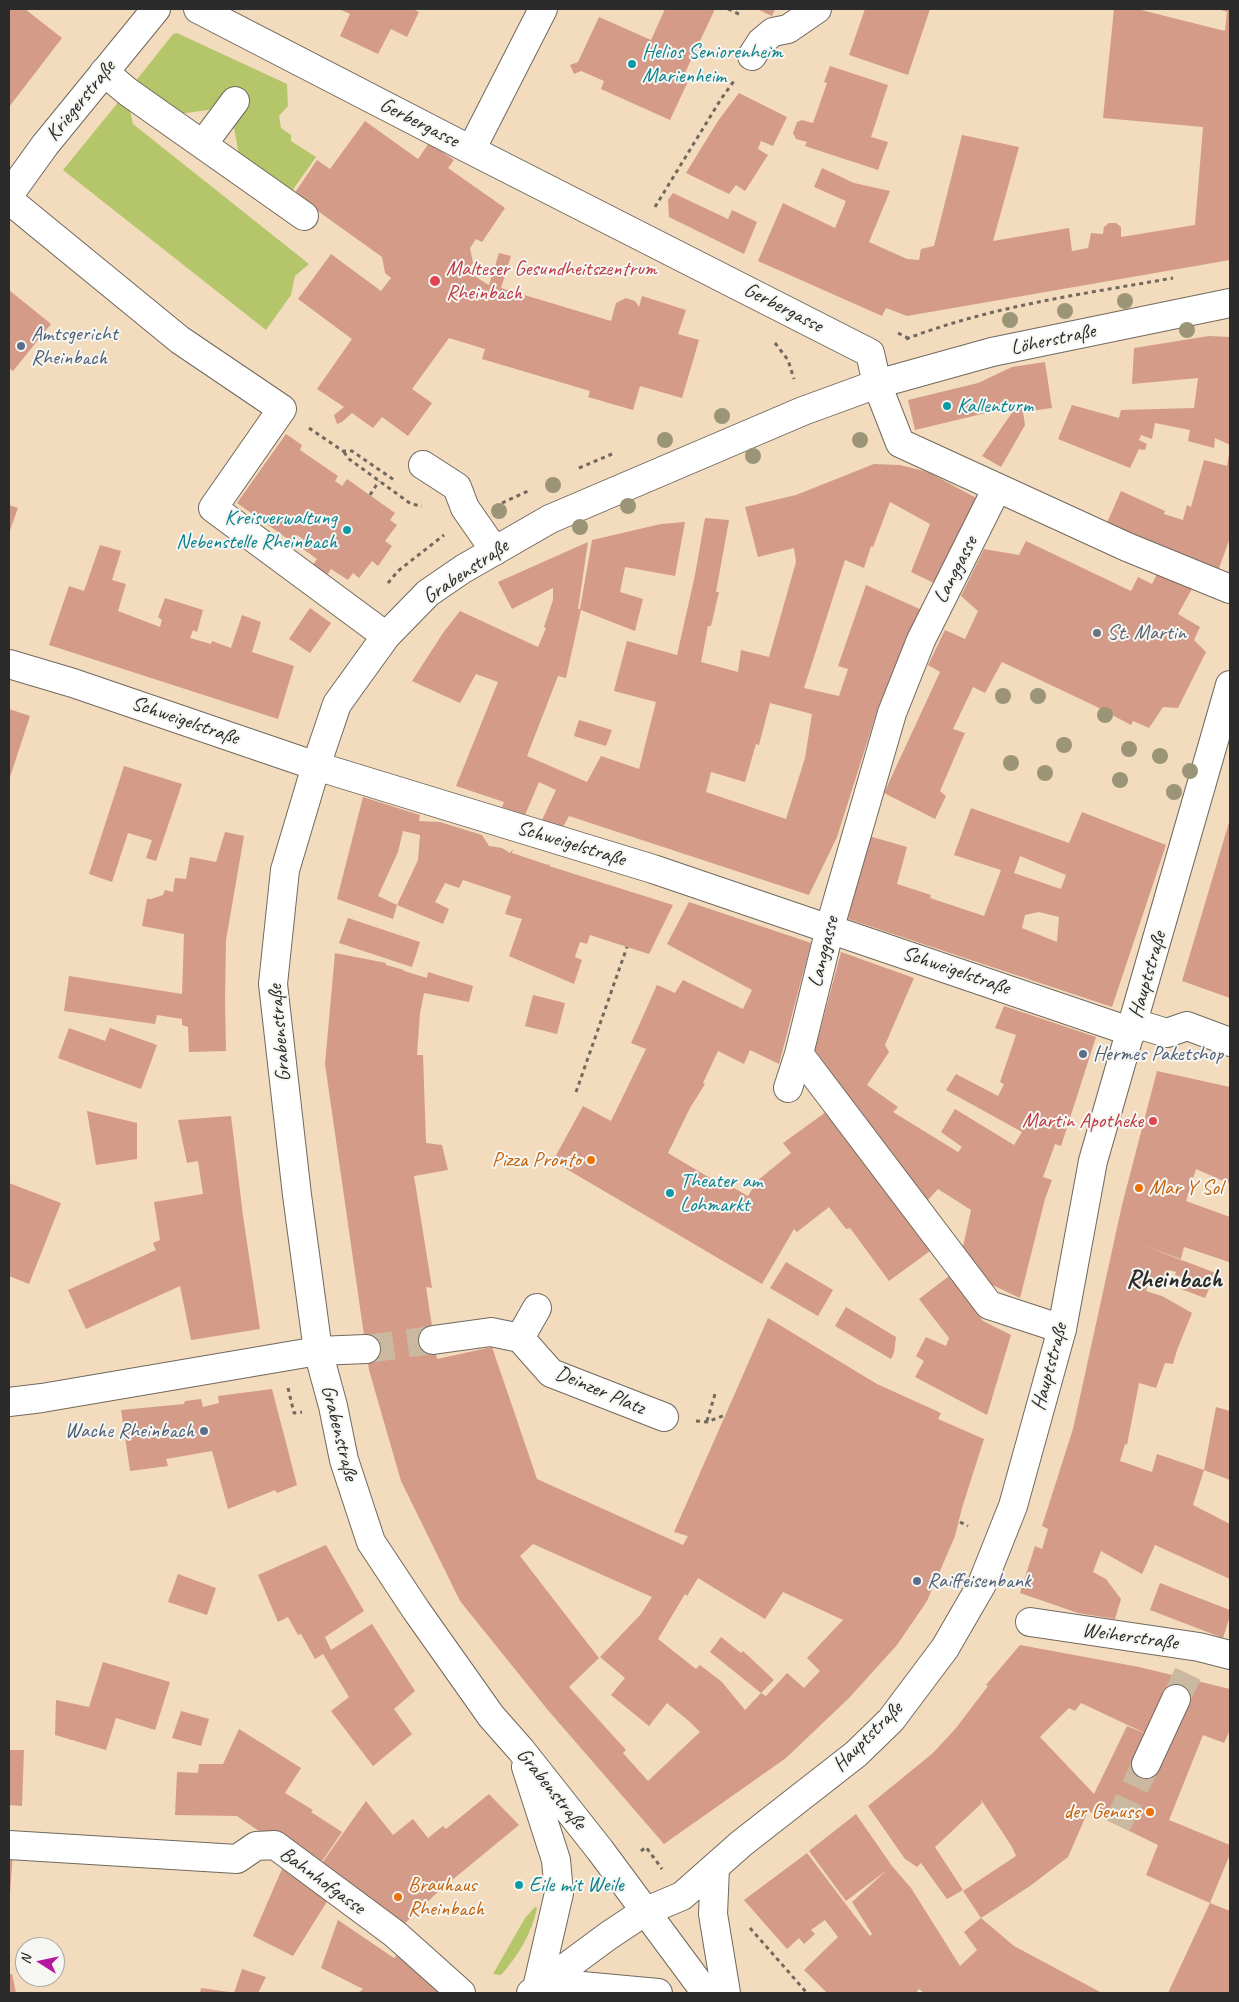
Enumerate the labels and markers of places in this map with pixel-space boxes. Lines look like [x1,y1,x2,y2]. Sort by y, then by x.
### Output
place label: Helios Seniorenheim Marienheim [642,39,783,89]
marker: Helios Seniorenheim Marienheim [626,58,638,70]
place label: Malteser Gesundheitszentrum Rheinbach [446,256,657,306]
marker: Malteser Gesundheitszentrum Rheinbach [428,274,442,288]
place label: Amtsgericht Rheinbach [31,321,118,371]
marker: Amtsgericht Rheinbach [15,340,27,352]
place label: Kallenturm [957,393,1033,419]
marker: Kallenturm [941,400,953,412]
place label: Kreisverwaltung Nebenstelle Rheinbach [176,505,337,555]
marker: Kreisverwaltung Nebenstelle Rheinbach [341,524,353,536]
place label: St. Martin [1107,620,1186,646]
marker: St. Martin [1091,627,1103,639]
place label: Hermes Paketshop [1093,1041,1223,1067]
marker: Hermes Paketshop [1077,1048,1089,1060]
place label: Martin Apotheke [1022,1108,1143,1134]
marker: Martin Apotheke [1147,1115,1159,1127]
place label: Pizza Pronto [492,1147,581,1173]
marker: Pizza Pronto [585,1154,597,1166]
place label: Theater am Lohmarkt [680,1168,762,1218]
place label: Mar Y Sol [1149,1175,1223,1201]
marker: Mar Y Sol [1133,1182,1145,1194]
marker: Theater am Lohmarkt [664,1187,676,1199]
place label: Wache Rheinbach [65,1418,194,1444]
marker: Wache Rheinbach [198,1425,210,1437]
place label: Raiffeisenbank [927,1568,1031,1594]
marker: Raiffeisenbank [911,1575,923,1587]
place label: der Genuss [1064,1799,1140,1825]
marker: der Genuss [1144,1806,1156,1818]
place label: Brauhaus Rheinbach [408,1872,484,1922]
place label: Eile mit Weile [529,1872,624,1898]
marker: Eile mit Weile [513,1879,525,1891]
marker: Brauhaus Rheinbach [392,1891,404,1903]

